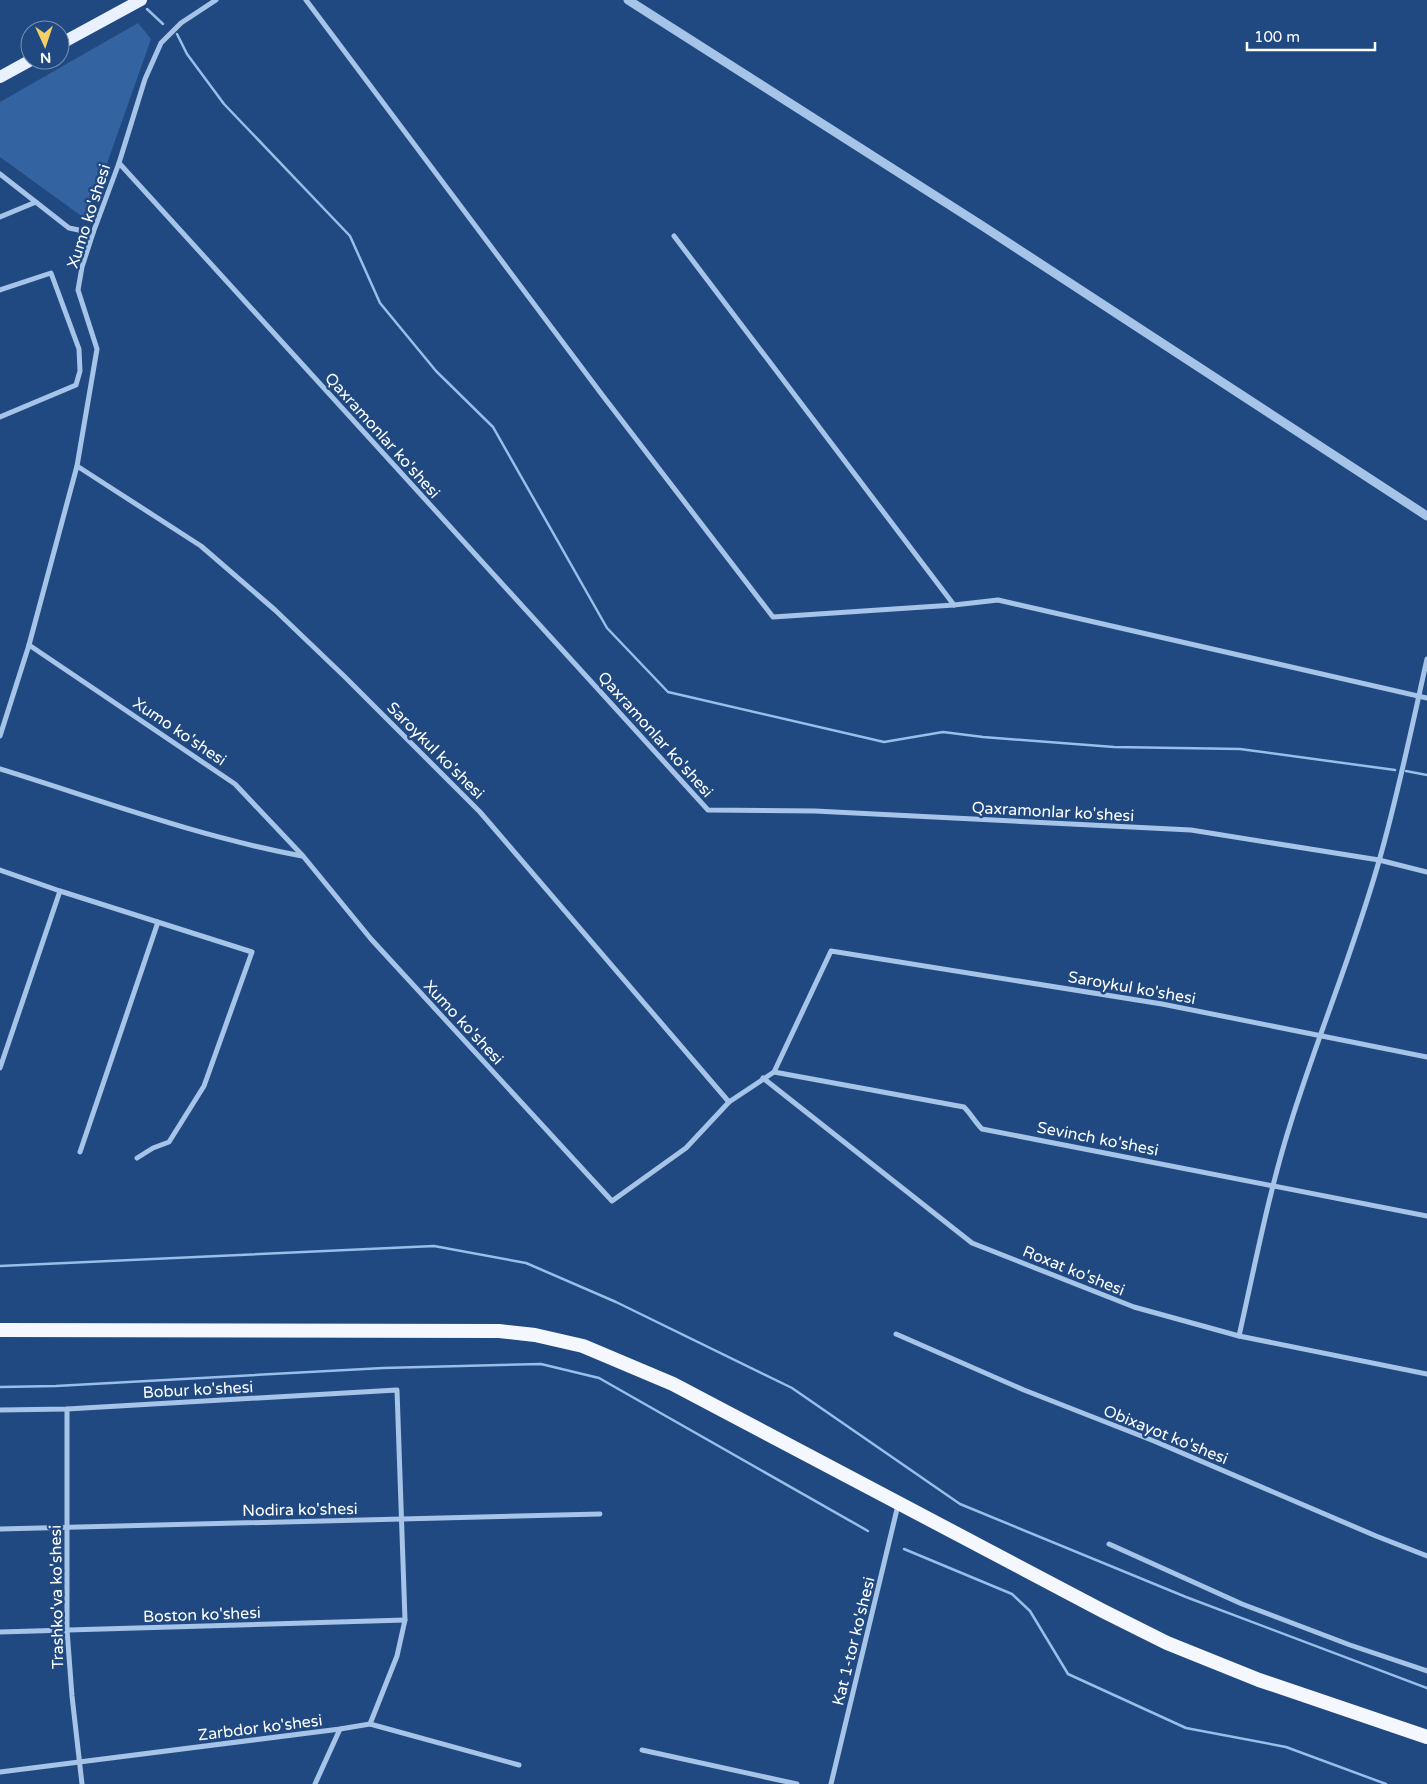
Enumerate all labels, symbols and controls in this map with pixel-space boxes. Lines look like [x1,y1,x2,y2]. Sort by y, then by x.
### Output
north arrow [20,20,70,70]
scale bar [1247,20,1374,52]
text: 100 m [1254,28,1300,46]
text: N [40,49,52,66]
street label: Xumo ko'shesi [63,162,115,271]
street label: Qaxramonlar ko'shesi [320,368,444,503]
street label: Qaxramonlar ko'shesi [593,667,717,802]
street label: Xumo ko'shesi [129,693,230,770]
street label: Saroykul ko'shesi [382,698,488,804]
street label: Qaxramonlar ko'shesi [971,798,1135,826]
street label: Saroykul ko'shesi [1066,967,1197,1009]
street label: Xumo ko'shesi [419,976,508,1069]
street label: Sevinch ko'shesi [1035,1117,1160,1161]
street label: Roxat ko'shesi [1020,1241,1128,1301]
street label: Bobur ko'shesi [142,1377,254,1403]
street label: Obixayot ko'shesi [1100,1401,1231,1469]
street label: Nodira ko'shesi [242,1499,358,1521]
street label: Trashko'va ko'shesi [46,1525,68,1669]
street label: Kat 1-tor ko'shesi [828,1575,880,1708]
street label: Boston ko'shesi [143,1603,261,1627]
street label: Zarbdor ko'shesi [197,1710,324,1746]

